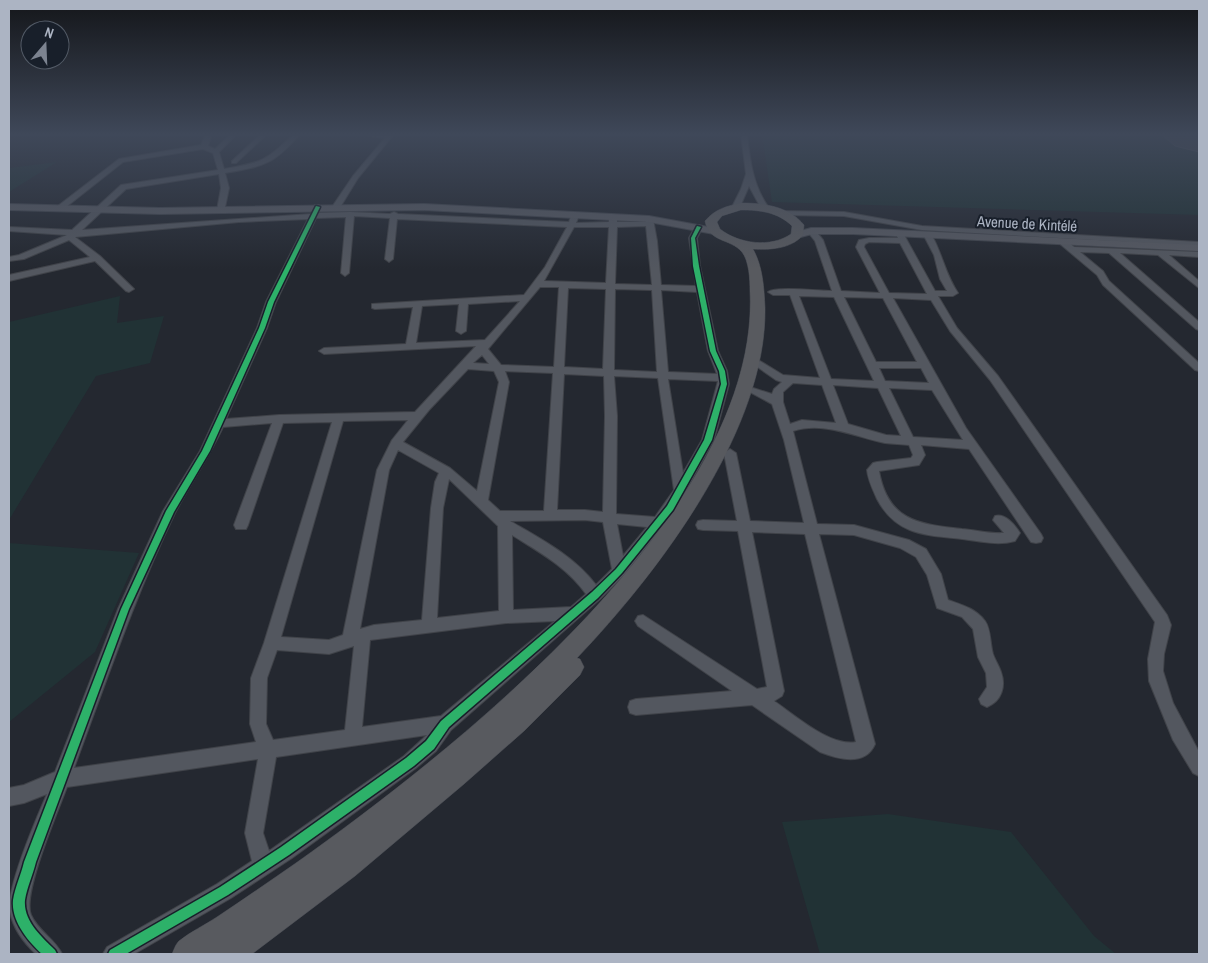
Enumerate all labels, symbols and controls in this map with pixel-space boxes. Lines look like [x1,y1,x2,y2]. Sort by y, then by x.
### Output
north arrow [20,20,70,70]
text: N [42,23,56,43]
street label: Avenue de Kintélé [975,210,1078,237]

